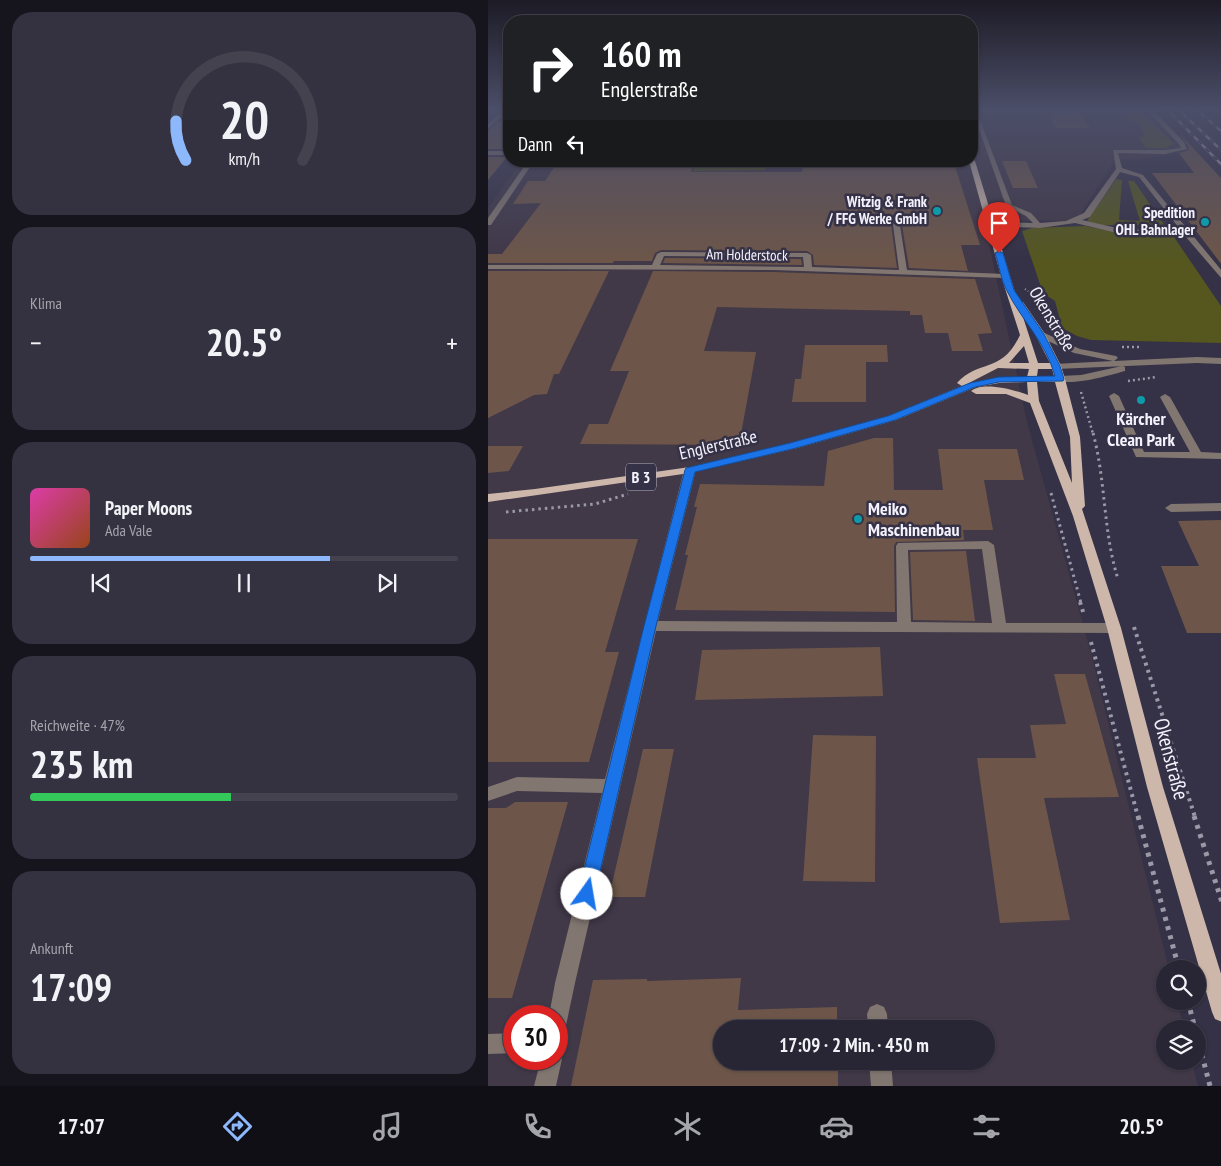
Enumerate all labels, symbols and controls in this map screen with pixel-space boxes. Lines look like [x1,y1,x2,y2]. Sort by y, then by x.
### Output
text: 160 m [601,31,682,77]
icon: right [518,35,583,100]
text: Englerstraße [601,75,698,103]
text: 20 [219,86,269,153]
icon: left [562,130,590,158]
text: Dann [518,132,552,156]
text: km/h [228,147,260,170]
place label: Witzig & Frank / FFG Werke GmbH [826,192,928,228]
pin [978,202,1020,253]
place label: Spedition OHL Bahnlager [1116,203,1196,239]
marker: Witzig & Frank / FFG Werke GmbH [931,205,943,217]
icon: arrive [985,209,1013,237]
marker: Spedition OHL Bahnlager [1199,216,1211,228]
street label: Am Holderstock [706,244,788,265]
street label: Okenstraße [1024,282,1081,355]
text: Klima [30,293,62,313]
text: 20.5° [206,317,282,366]
text: − [30,324,42,361]
text: + [446,324,458,361]
marker: Kärcher Clean Park [1135,394,1147,406]
place label: Kärcher Clean Park [1107,407,1175,451]
street label: Englerstraße [677,424,759,465]
road number: B 3 [626,464,656,491]
text: Paper Moons [105,496,192,520]
place label: Meiko Maschinenbau [868,497,959,541]
marker: Meiko Maschinenbau [852,513,864,525]
text: Ada Vale [105,520,152,540]
icon: previous [87,569,115,597]
icon: pause [230,569,258,597]
icon: next [373,569,401,597]
text: Reichweite · 47% [30,715,125,735]
street label: Okenstraße [1148,715,1195,803]
text: 235 km [30,739,133,788]
position arrow [560,867,612,919]
text: Ankunft [30,938,73,958]
map controls [1156,960,1206,1070]
button: search [1156,960,1206,1010]
text: 17:09 [30,962,112,1011]
speed limit sign: 30 [503,1005,568,1070]
button: layers [1156,1020,1206,1070]
text: 17:09 · 2 Min. · 450 m [779,1033,929,1057]
icon: directions [220,1109,255,1144]
icon: music [370,1109,405,1144]
icon: phone [520,1109,555,1144]
icon: climate [670,1109,705,1144]
icon: car [819,1109,854,1144]
icon: filters [969,1109,1004,1144]
text: 17:07 [57,1112,105,1140]
text: 20.5° [1119,1112,1164,1140]

